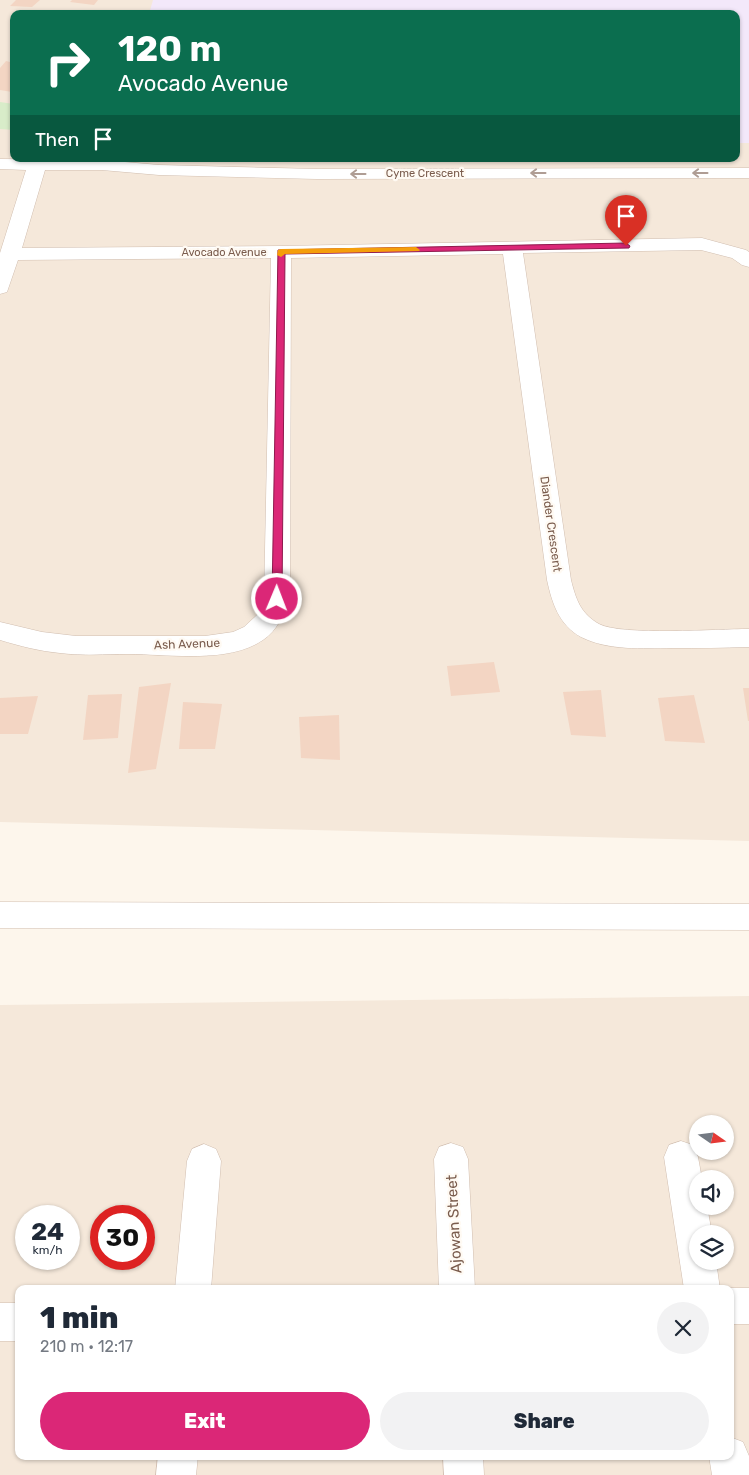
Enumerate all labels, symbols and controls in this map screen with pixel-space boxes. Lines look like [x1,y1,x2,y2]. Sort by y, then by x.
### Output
text: 120 m [118,28,221,70]
icon: right [35,30,100,95]
text: Avocado Avenue [118,70,288,97]
icon: arrive [89,125,117,153]
text: Then [35,128,79,151]
street label: Cyme Crescent [386,167,465,180]
one-way arrow [530,168,546,178]
one-way arrow [693,168,709,178]
one-way arrow [350,169,366,179]
pin [605,195,647,246]
icon: arrive [612,202,640,230]
street label: Avocado Avenue [181,246,267,259]
street label: Diander Crescent [537,475,565,573]
position arrow [250,572,302,624]
street label: Ash Avenue [154,636,221,652]
north arrow [689,1115,734,1160]
map controls [689,1115,734,1270]
button: sound [689,1170,734,1215]
street label: Ajowan Street [442,1174,466,1274]
speed limit sign: 30 [90,1205,155,1270]
text: 24 [31,1217,64,1246]
button: layers [689,1225,734,1270]
text: km/h [33,1243,62,1257]
text: 1 min [40,1300,118,1336]
button: close [657,1302,709,1354]
text: 210 m · 12:17 [40,1337,133,1356]
button: Exit [40,1392,370,1450]
button: Share [380,1392,709,1450]

